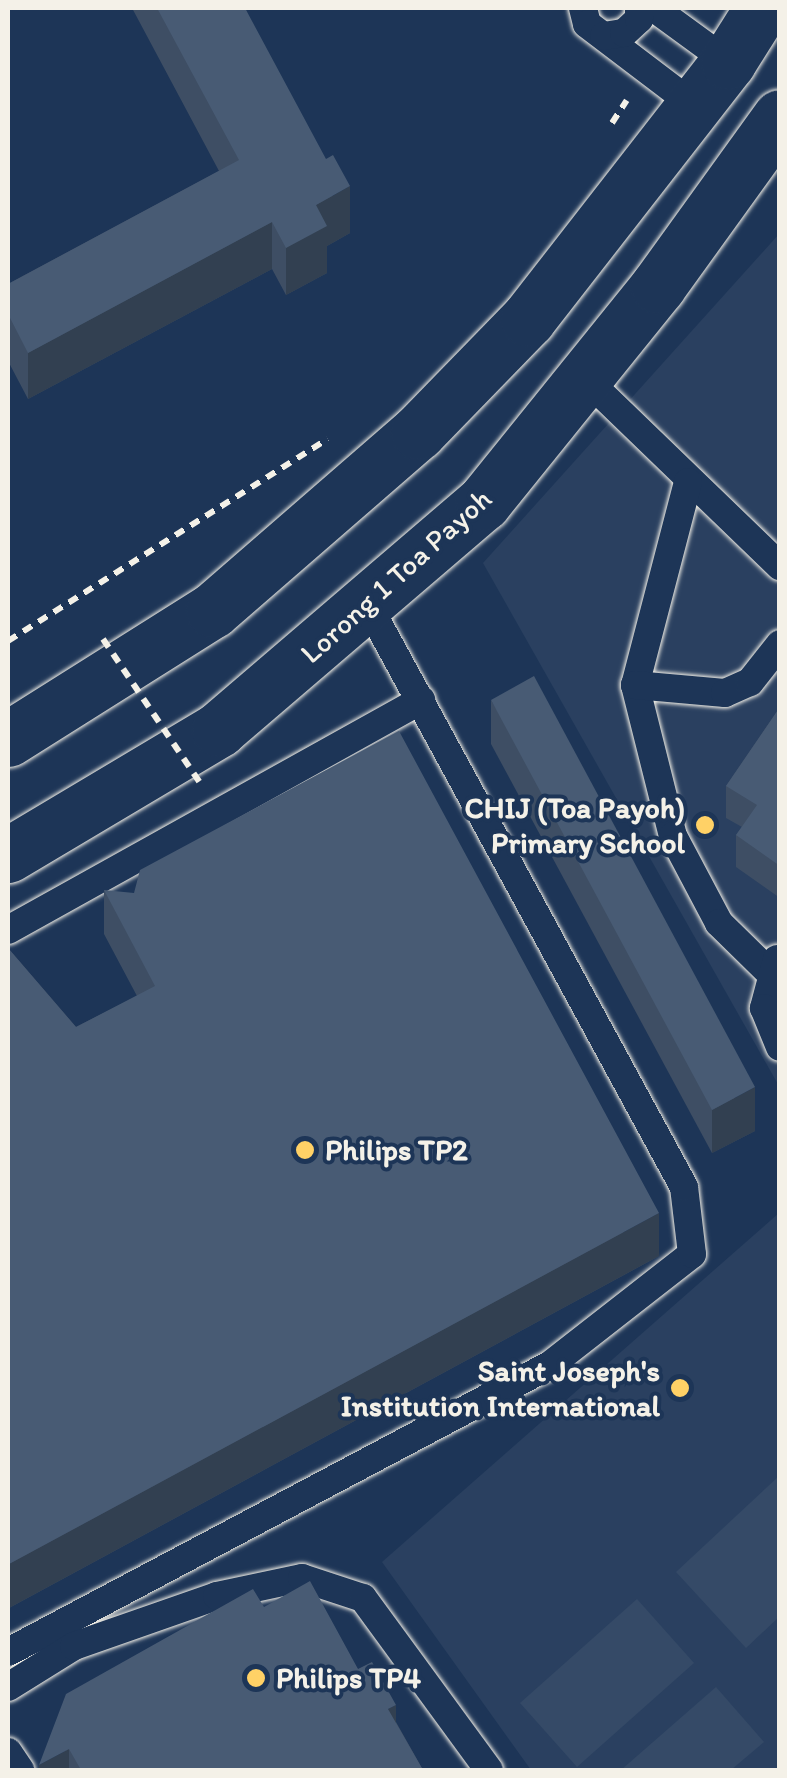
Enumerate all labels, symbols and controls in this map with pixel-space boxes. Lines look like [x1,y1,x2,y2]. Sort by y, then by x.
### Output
street label: Lorong 1 Toa Payoh [294,481,498,671]
place label: CHIJ (Toa Payoh) Primary School [466,790,685,860]
marker: CHIJ (Toa Payoh) Primary School [694,814,716,836]
place label: Philips TP2 [325,1132,468,1168]
marker: Philips TP2 [294,1139,316,1161]
place label: Saint Joseph's Institution International [342,1353,660,1424]
marker: Saint Joseph's Institution International [669,1377,691,1399]
place label: Philips TP4 [276,1660,421,1696]
marker: Philips TP4 [245,1667,267,1689]

